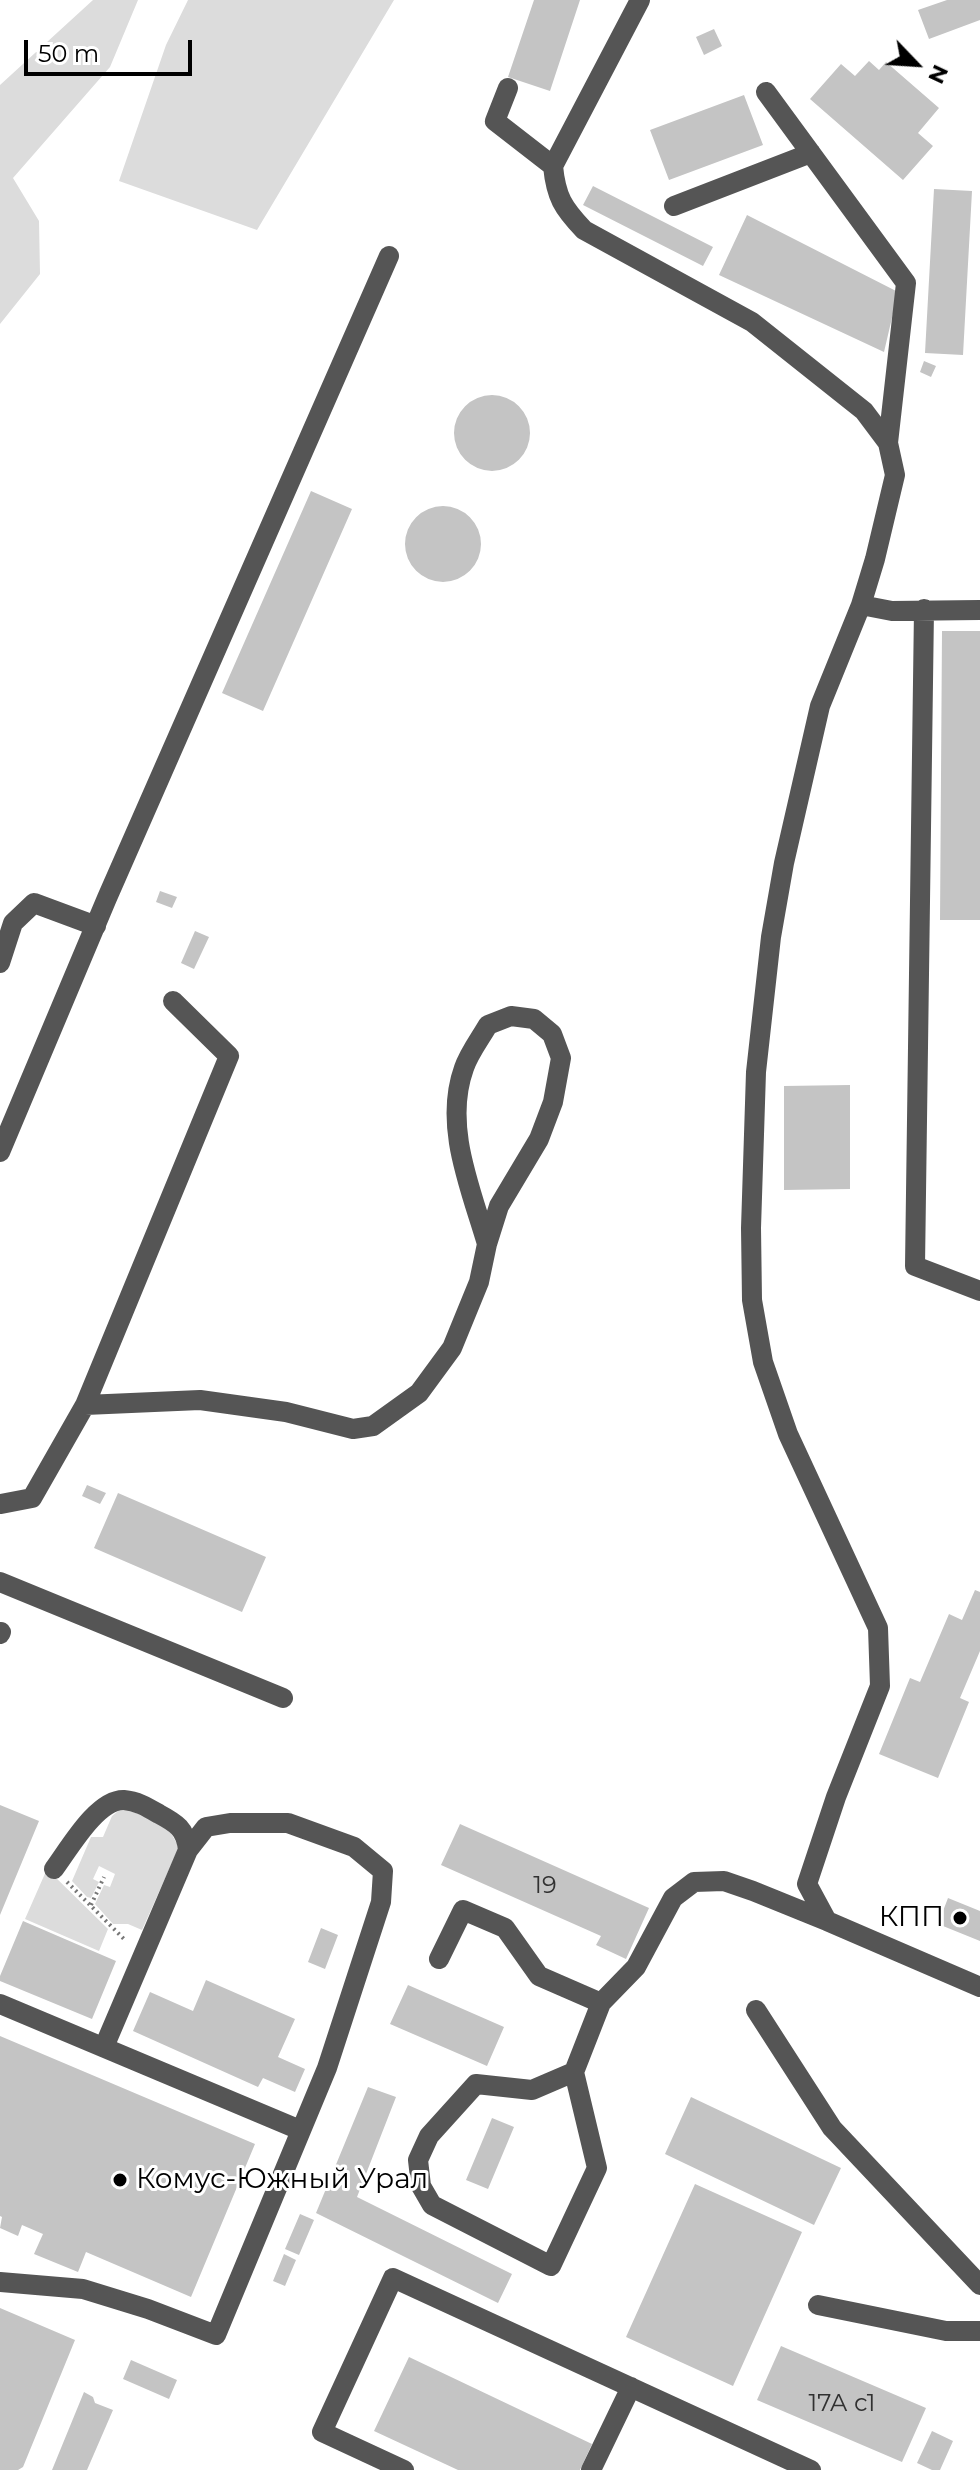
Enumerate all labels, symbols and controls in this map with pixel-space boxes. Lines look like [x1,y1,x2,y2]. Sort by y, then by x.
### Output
scale bar [28,24,196,74]
north arrow [876,24,956,104]
text: 50 m [38,39,99,68]
text: N [922,61,954,88]
house number: 19 [533,1872,557,1900]
place label: КПП [879,1901,944,1935]
marker: КПП [951,1909,969,1927]
place label: Комус-Южный Урал [136,2163,428,2197]
marker: Комус-Южный Урал [111,2171,129,2189]
house number: 17А с1 [809,2390,875,2418]

